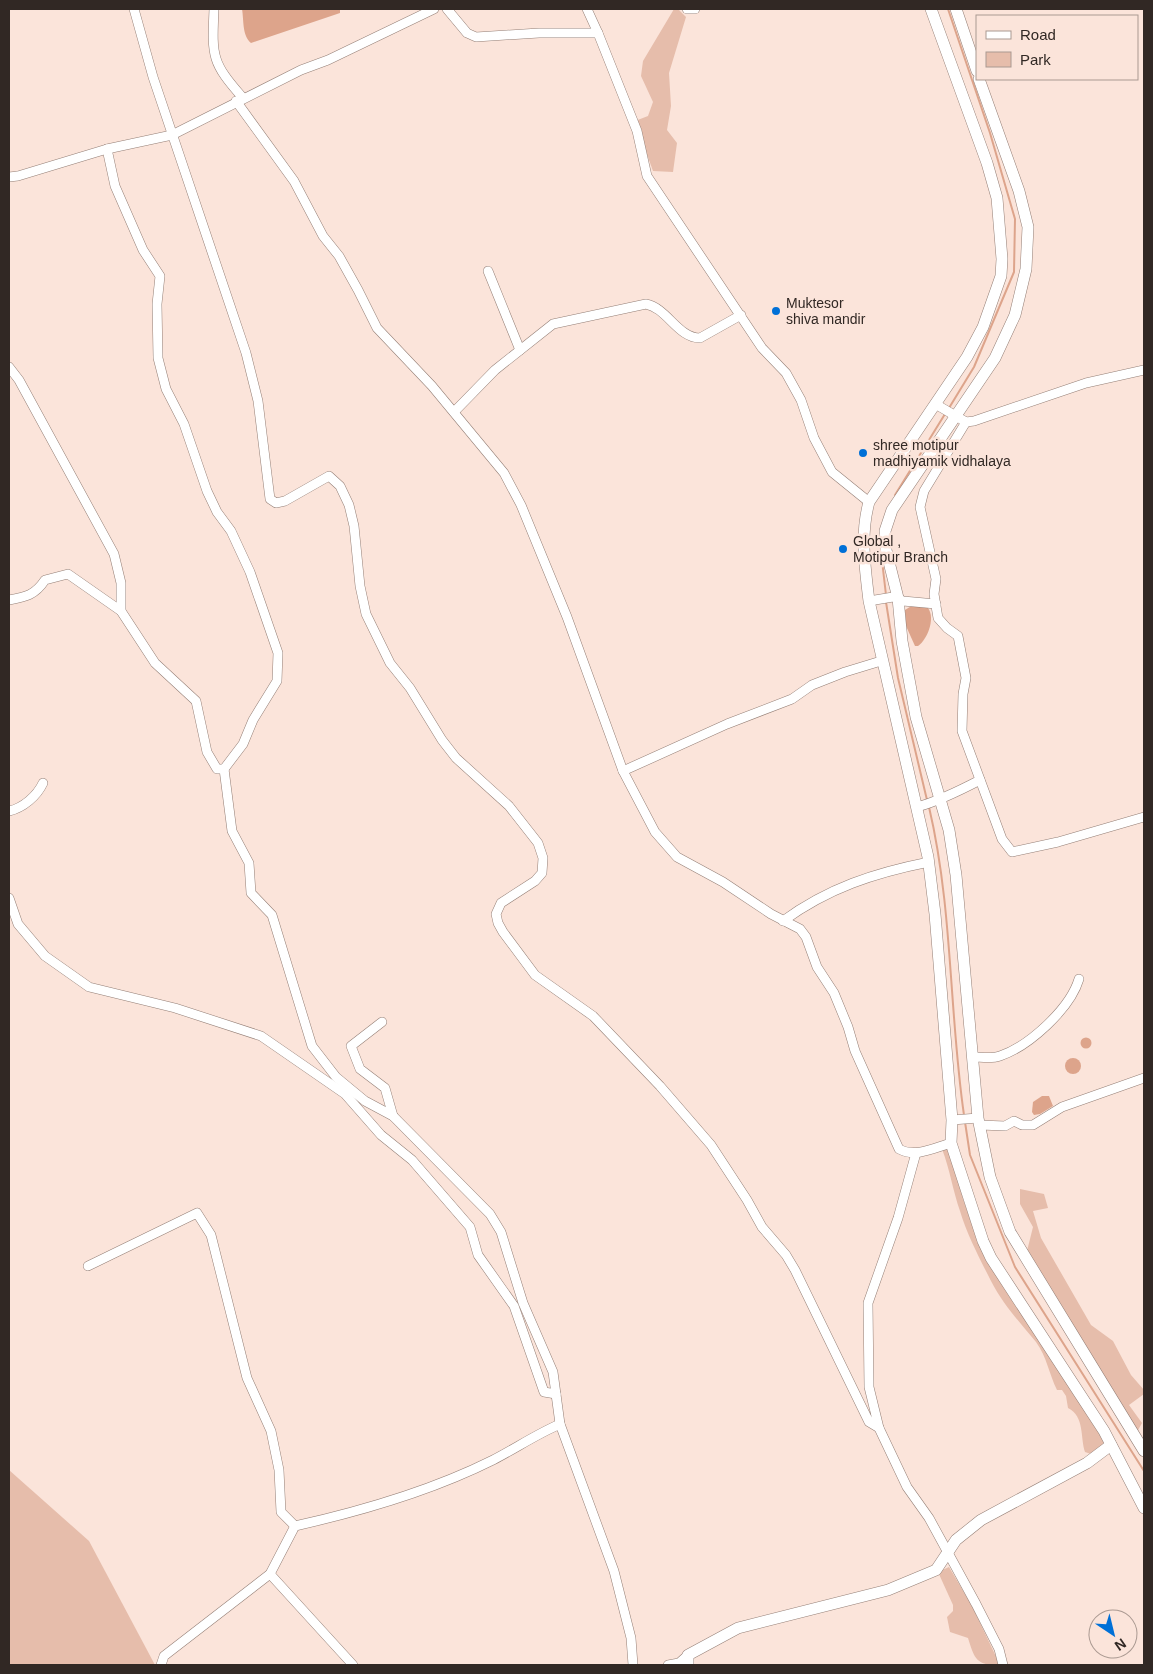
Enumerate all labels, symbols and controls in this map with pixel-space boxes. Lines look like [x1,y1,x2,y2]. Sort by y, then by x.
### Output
legend [976,15,1138,80]
text: Road [1020,26,1056,43]
text: Park [1020,51,1051,68]
place label: Muktesor shiva mandir [786,295,866,327]
marker: Muktesor shiva mandir [770,305,782,317]
place label: shree motipur madhiyamik vidhalaya [873,437,1011,469]
marker: shree motipur madhiyamik vidhalaya [857,447,869,459]
place label: Global , Motipur Branch [853,533,948,565]
marker: Global , Motipur Branch [837,543,849,555]
north arrow [1088,1609,1138,1659]
text: N [1112,1635,1129,1654]

